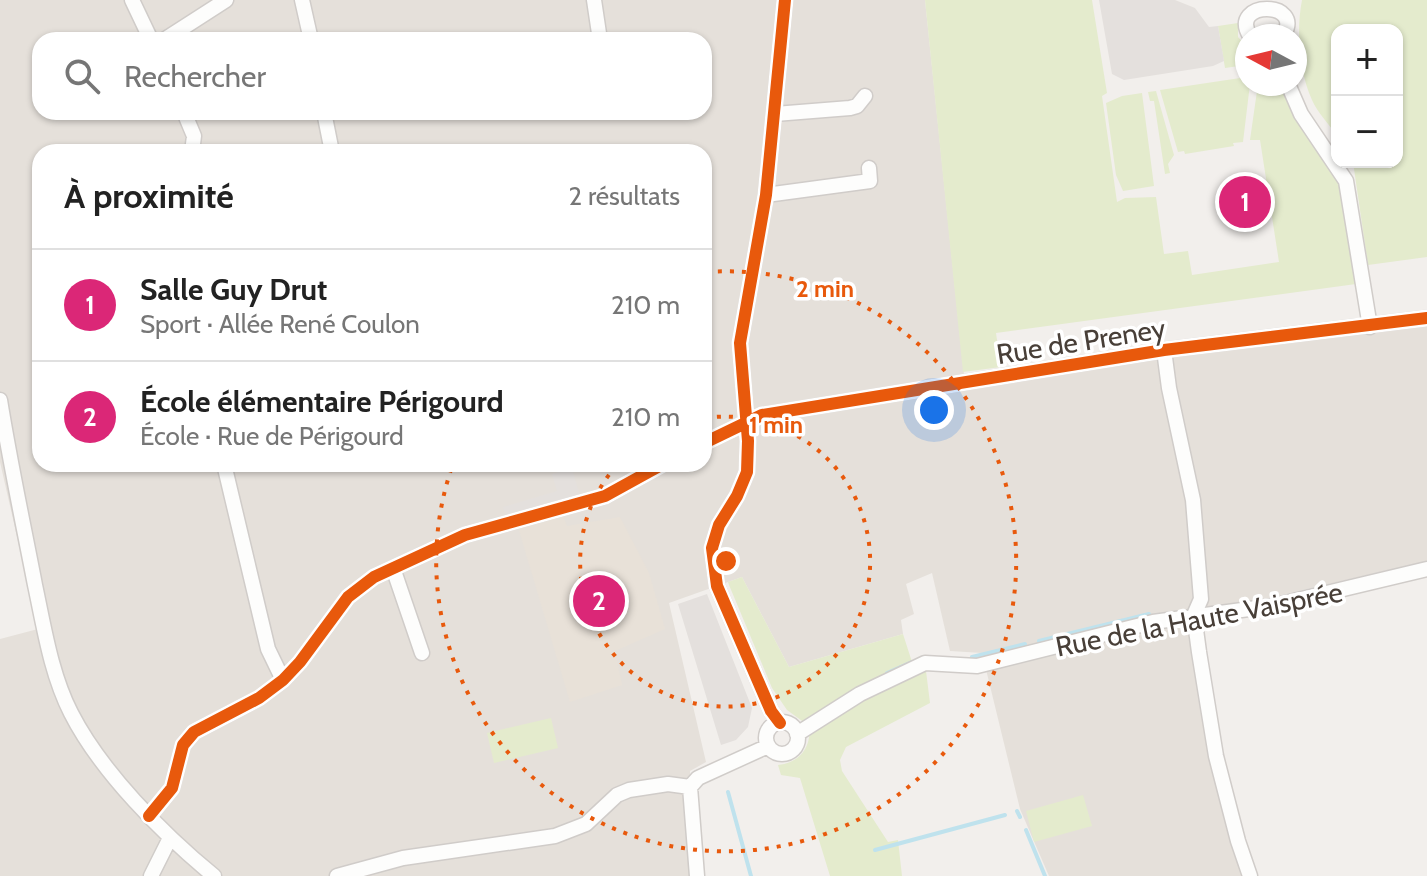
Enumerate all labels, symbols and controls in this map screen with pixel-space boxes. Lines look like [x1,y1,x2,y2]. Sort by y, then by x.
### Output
north arrow [1235,24,1307,96]
map controls [1331,24,1403,168]
button: + [1331,24,1403,96]
search box [32,32,712,120]
icon: search [60,54,104,98]
text: Rechercher [124,58,266,95]
button: − [1331,96,1403,168]
pin: 1 [1219,172,1271,232]
text: À proximité [64,175,234,217]
text: 2 résultats [568,180,680,212]
text: Salle Guy Drut [140,271,327,308]
text: 2 min [796,274,854,303]
text: 1 [85,289,95,321]
text: 210 m [611,289,680,321]
text: Sport · Allée René Coulon [140,308,420,340]
street label: Rue de Preney [994,311,1168,371]
text: École élémentaire Périgourd [140,383,504,420]
your location [914,390,954,430]
text: 2 [83,401,97,433]
text: 210 m [611,401,680,433]
text: 1 min [749,410,803,439]
text: École · Rue de Périgourd [140,420,404,452]
centre of rings [712,547,740,575]
pin: 2 [573,571,625,631]
street label: Rue de la Haute Vaisprée [1053,574,1345,664]

